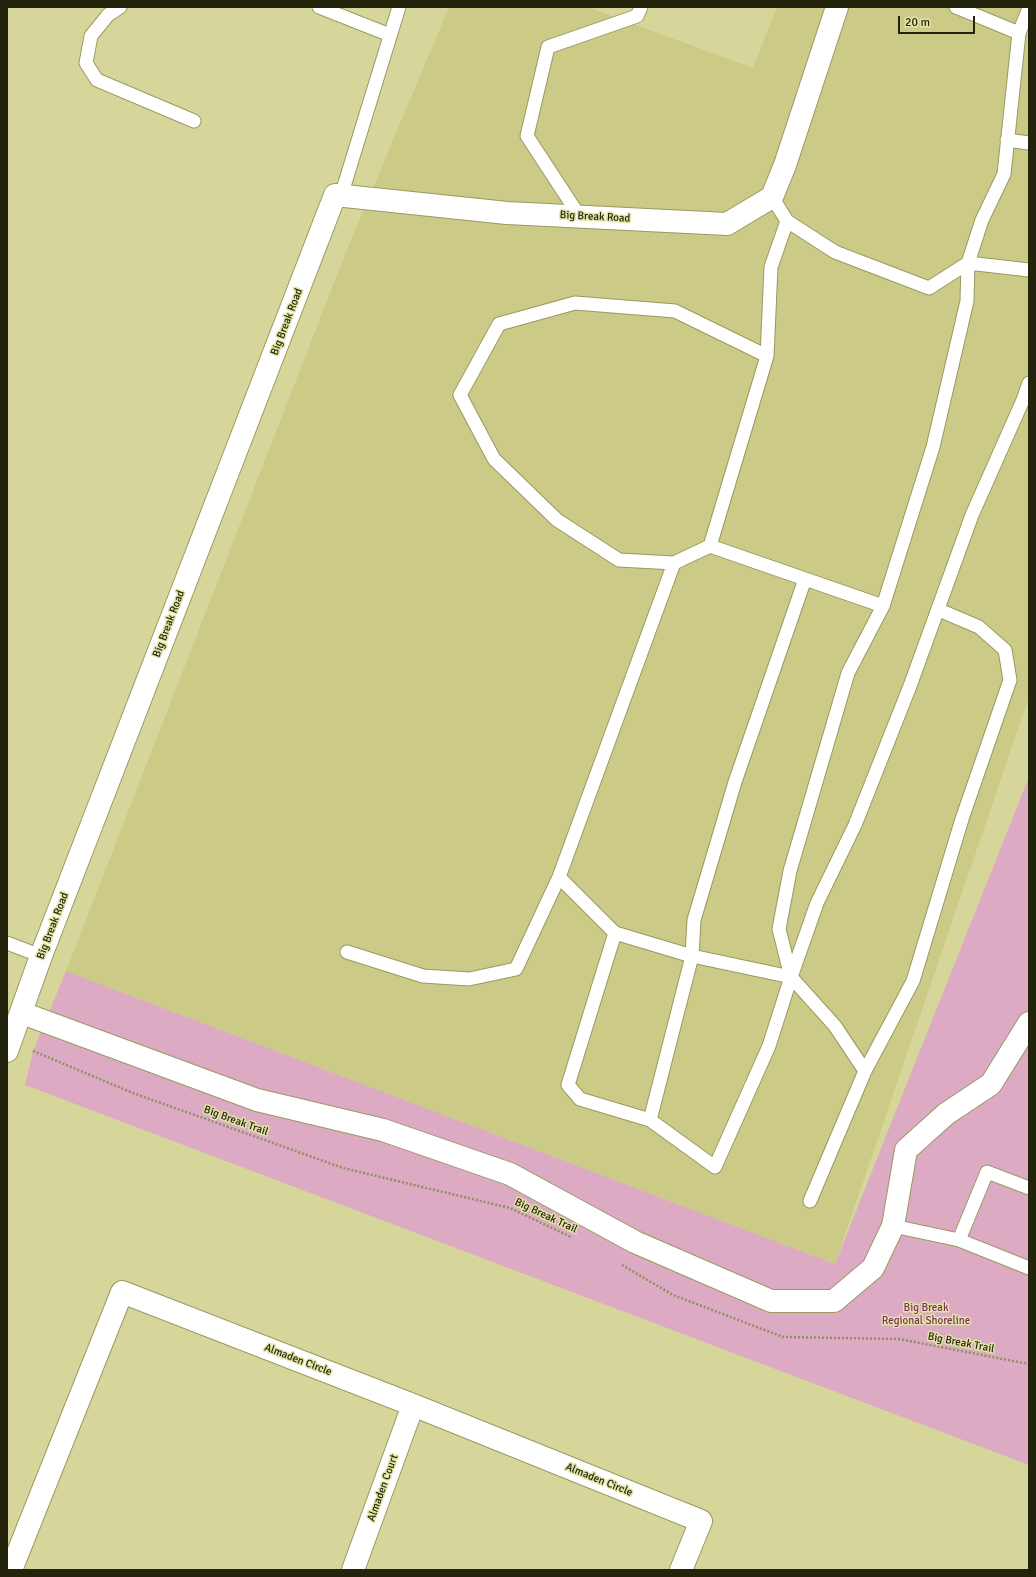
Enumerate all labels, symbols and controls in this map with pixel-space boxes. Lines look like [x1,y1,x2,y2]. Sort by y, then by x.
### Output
scale bar [900,8,977,34]
text: 20 m [905,15,930,30]
street label: Big Break Road [559,209,631,225]
street label: Big Break Road [268,287,306,357]
street label: Big Break Road [150,589,188,659]
street label: Big Break Road [34,891,72,961]
street label: Big Break Trail [202,1103,270,1139]
street label: Big Break Trail [512,1196,580,1236]
park label: Big Break Regional Shoreline [882,1301,970,1327]
street label: Big Break Trail [926,1330,996,1356]
street label: Almaden Circle [262,1341,334,1379]
street label: Almaden Court [365,1453,401,1523]
street label: Almaden Circle [564,1461,634,1499]

